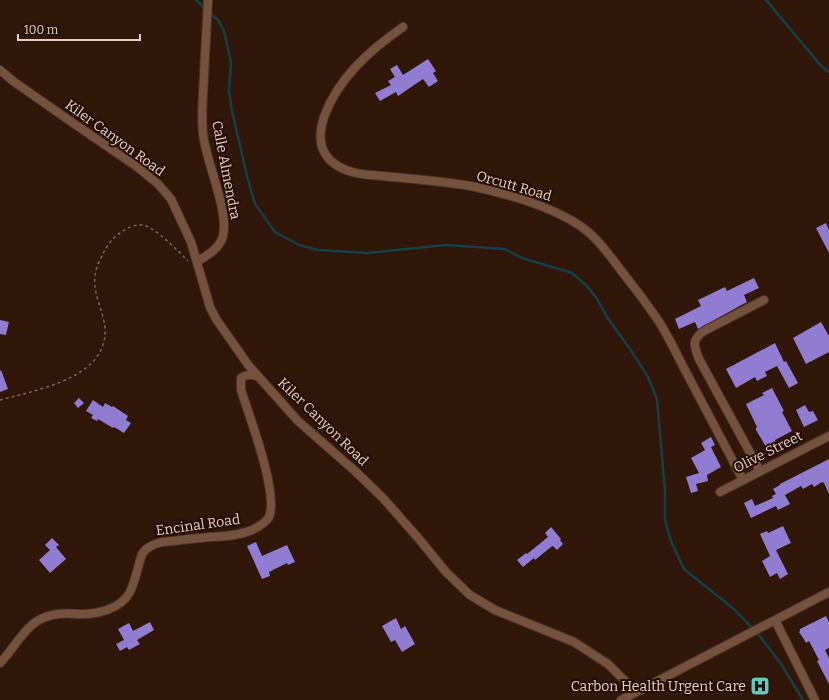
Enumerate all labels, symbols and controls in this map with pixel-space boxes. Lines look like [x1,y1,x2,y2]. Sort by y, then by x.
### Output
scale bar [18,16,140,42]
text: 100 m [24,23,59,37]
street label: Kiler Canyon Road [62,96,168,180]
street label: Calle Almendra [208,119,244,221]
street label: Orcutt Road [474,167,554,205]
street label: Kiler Canyon Road [274,375,372,469]
street label: Olive Street [731,427,805,477]
street label: Encinal Road [155,511,241,539]
hospital icon: Carbon Health Urgent Care [749,675,771,697]
place label: Carbon Health Urgent Care [571,678,746,695]

